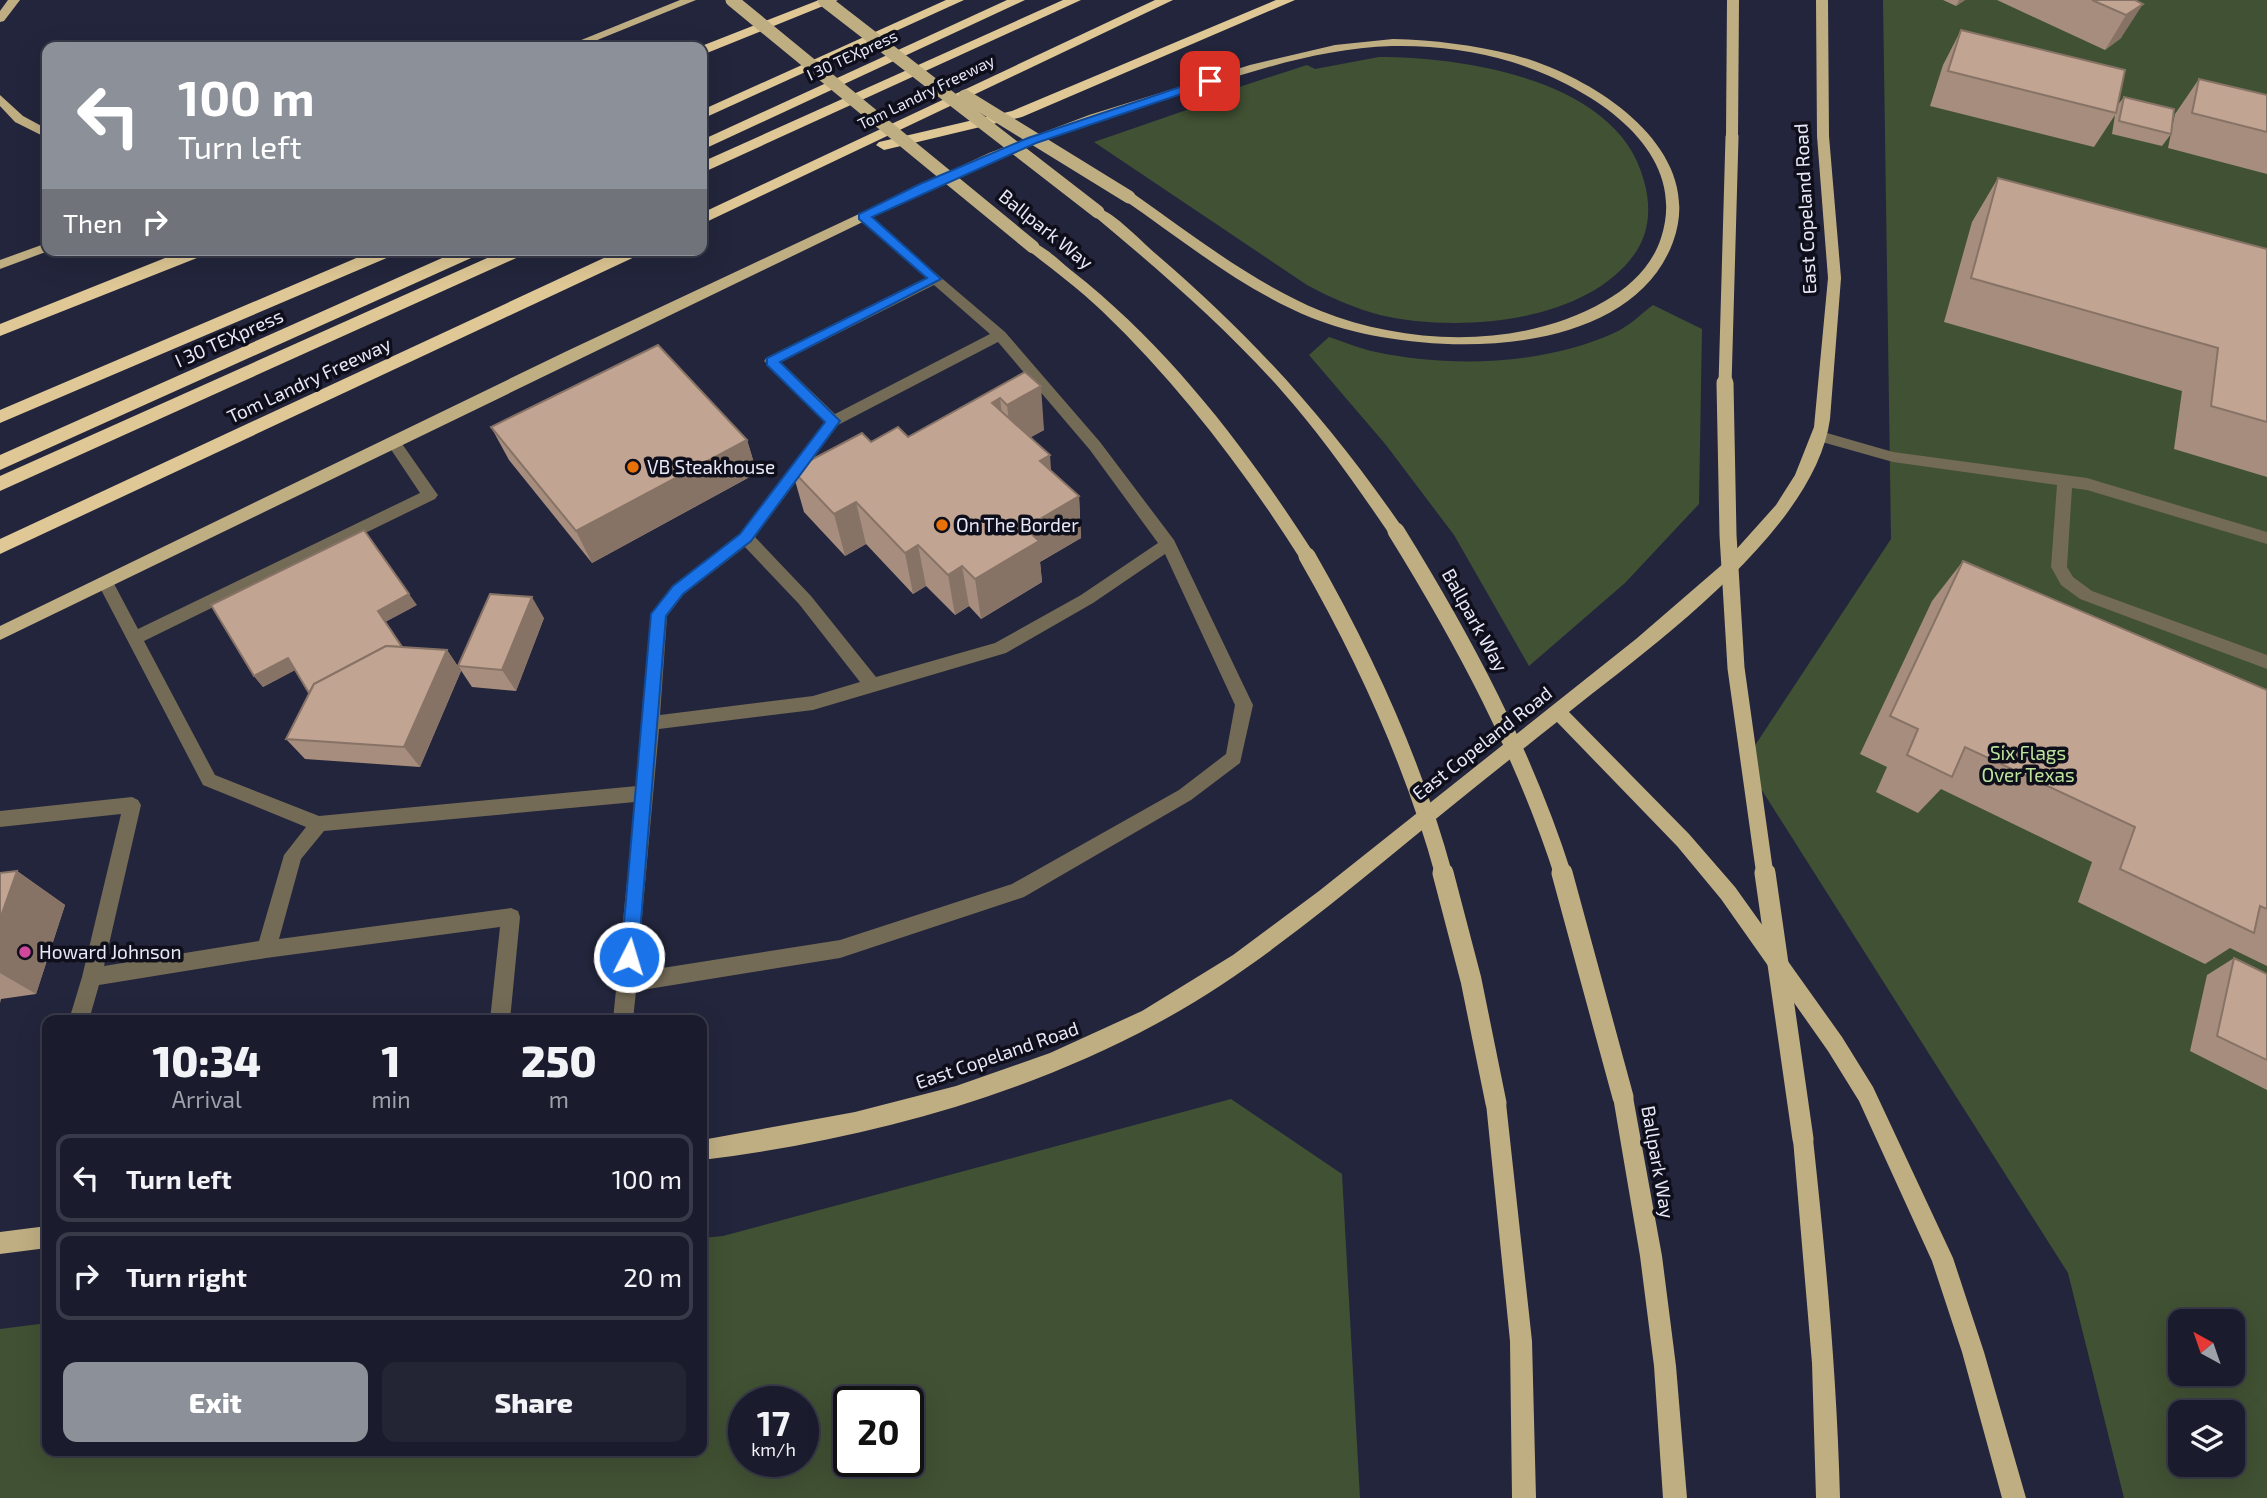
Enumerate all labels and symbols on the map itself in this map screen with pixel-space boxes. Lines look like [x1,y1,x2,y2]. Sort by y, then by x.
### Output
street label: I 30 TEXpress [803,25,900,84]
street label: Tom Landry Freeway [854,50,998,133]
pin [1180,51,1240,111]
street label: East Copeland Road [1789,123,1820,295]
street label: Ballpark Way [995,184,1098,274]
street label: I 30 TEXpress [171,303,287,372]
street label: Tom Landry Freeway [223,332,394,428]
place label: VB Steakhouse [647,455,775,478]
marker: VB Steakhouse [625,459,641,475]
place label: On The Border [956,513,1079,536]
marker: On The Border [934,517,950,533]
street label: Ballpark Way [1438,564,1513,675]
street label: East Copeland Road [1407,681,1556,804]
park label: Six Flags Over Texas [1981,741,2075,786]
position arrow [592,920,666,994]
place label: Howard Johnson [39,940,181,963]
marker: Howard Johnson [17,944,33,960]
street label: East Copeland Road [912,1016,1081,1093]
street label: Ballpark Way [1637,1104,1680,1220]
north arrow [2168,1309,2245,1386]
speed limit sign: 20 [833,1386,924,1477]

